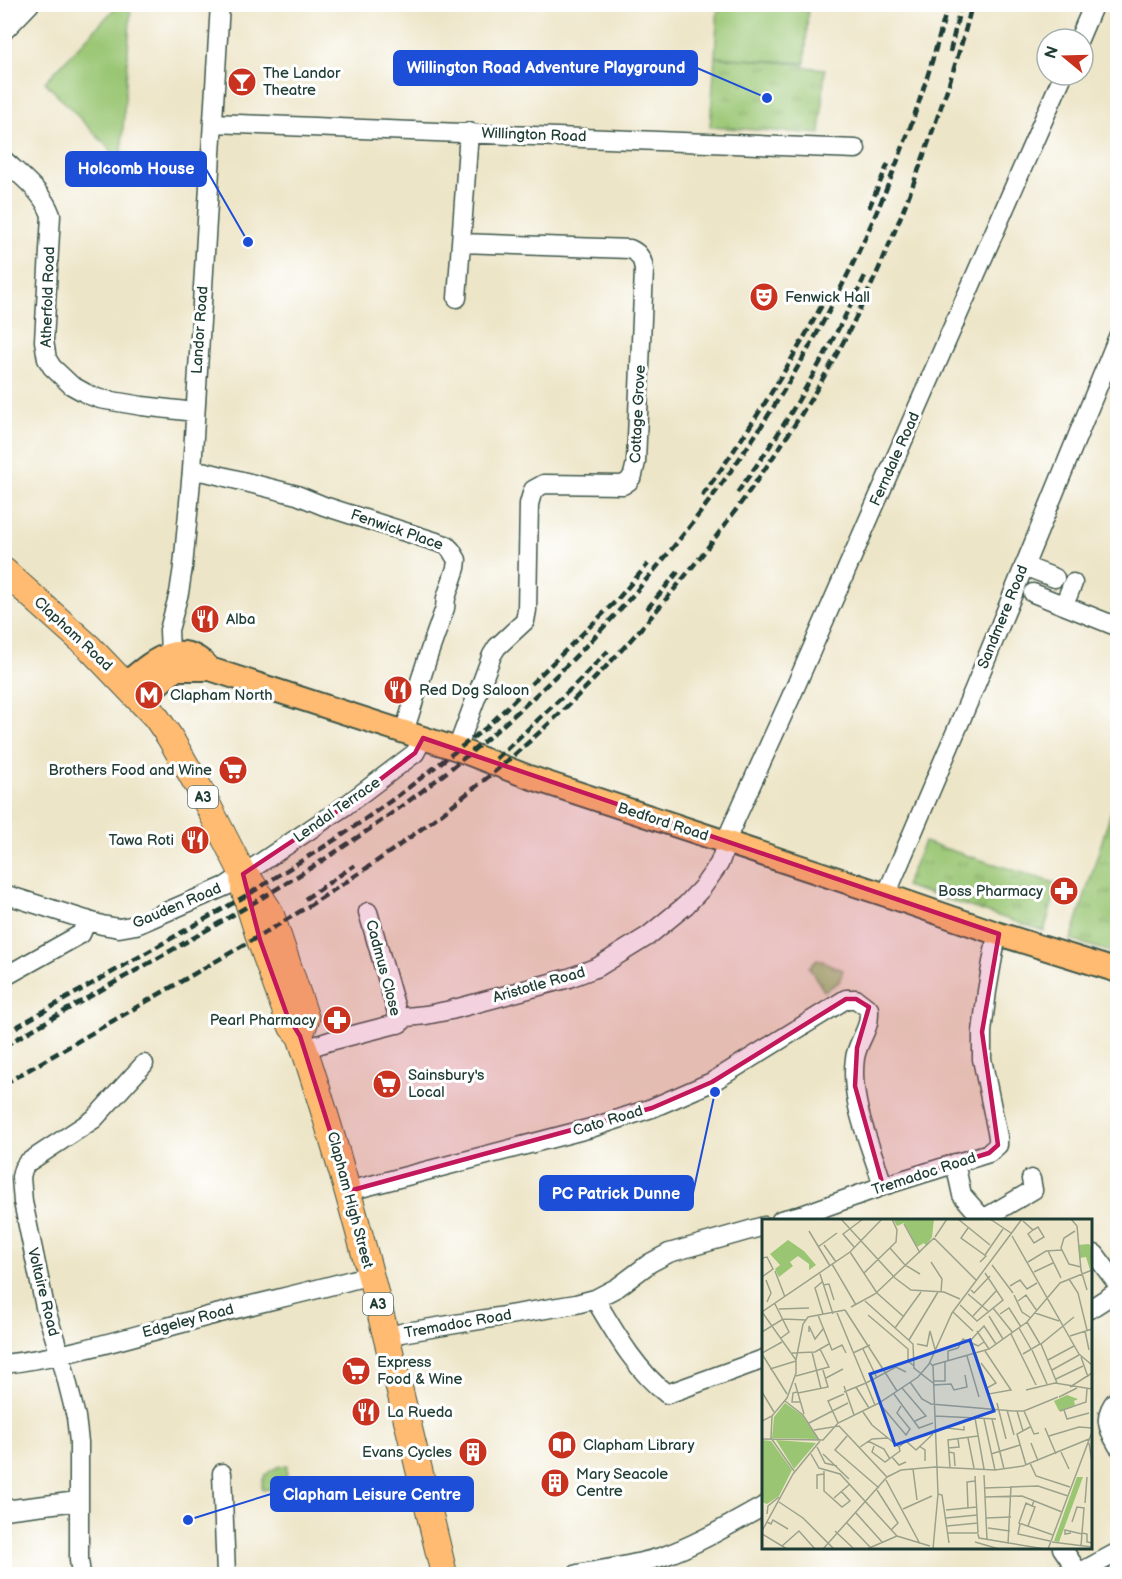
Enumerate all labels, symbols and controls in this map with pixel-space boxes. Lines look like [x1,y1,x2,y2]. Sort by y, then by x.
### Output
north arrow [1035,27,1095,87]
text: N [1041,44,1063,61]
callout: Willington Road Adventure Playground [394,51,697,85]
text: Willington Road Adventure Playground [407,59,685,78]
place label: The Landor Theatre [263,64,341,100]
bar icon: The Landor Theatre [226,66,258,98]
street label: Willington Road [481,124,587,146]
callout: Holcomb House [66,152,206,186]
text: Holcomb House [78,160,194,179]
street label: Atherfold Road [37,246,59,348]
theatre icon: Fenwick Hall [748,281,780,313]
street label: Landor Road [187,285,213,375]
place label: Fenwick Hall [785,288,870,307]
street label: Cottage Grove [626,364,650,464]
street label: Ferndale Road [866,409,924,509]
street label: Fenwick Place [348,505,446,555]
street label: Sandmere Road [974,562,1032,672]
street label: Clapham Road [30,593,116,675]
restaurant icon: Alba [189,603,221,635]
place label: Alba [226,610,255,629]
restaurant icon: Red Dog Saloon [382,674,414,706]
metro station icon: Clapham North [133,679,165,711]
place label: Red Dog Saloon [419,681,529,700]
place label: Clapham North [170,686,273,705]
supermarket icon: Brothers Food and Wine [217,754,249,786]
place label: Brothers Food and Wine [49,761,212,780]
street label: Lendal Terrace [290,773,384,847]
road number: A3 [188,786,218,808]
street label: Bedford Road [615,798,711,846]
restaurant icon: Tawa Roti [179,824,211,856]
place label: Tawa Roti [108,831,174,850]
pharmacy icon: Boss Pharmacy [1048,875,1080,907]
street label: Gauden Road [130,879,224,933]
place label: Boss Pharmacy [938,882,1043,901]
street label: Cadmus Close [361,918,405,1018]
street label: Aristotle Road [491,963,587,1007]
pharmacy icon: Pearl Pharmacy [321,1004,353,1036]
place label: Pearl Pharmacy [210,1011,316,1030]
place label: Sainsbury's Local [408,1066,485,1102]
supermarket icon: Sainsbury's Local [371,1068,403,1100]
street label: Cato Road [571,1101,645,1141]
street label: Clapham High Street [323,1130,377,1271]
street label: Tremadoc Road [869,1148,979,1200]
callout: PC Patrick Dunne [540,1176,693,1210]
text: PC Patrick Dunne [552,1185,680,1204]
inset map [762,1219,1092,1549]
street label: Voltaire Road [23,1246,63,1338]
road number: A3 [363,1293,393,1315]
street label: Edgeley Road [140,1300,236,1342]
street label: Tremadoc Road [403,1305,513,1343]
place label: Express Food & Wine [377,1353,463,1389]
supermarket icon: Express Food & Wine [340,1355,372,1387]
restaurant icon: La Rueda [350,1396,382,1428]
place label: La Rueda [387,1403,453,1422]
library icon: Clapham Library [546,1429,578,1461]
building icon: Evans Cycles [457,1436,489,1468]
place label: Clapham Library [583,1436,695,1455]
place label: Evans Cycles [362,1443,453,1462]
place label: Mary Seacole Centre [576,1465,668,1501]
building icon: Mary Seacole Centre [539,1467,571,1499]
callout: Clapham Leisure Centre [271,1477,473,1511]
text: Clapham Leisure Centre [283,1486,461,1505]

